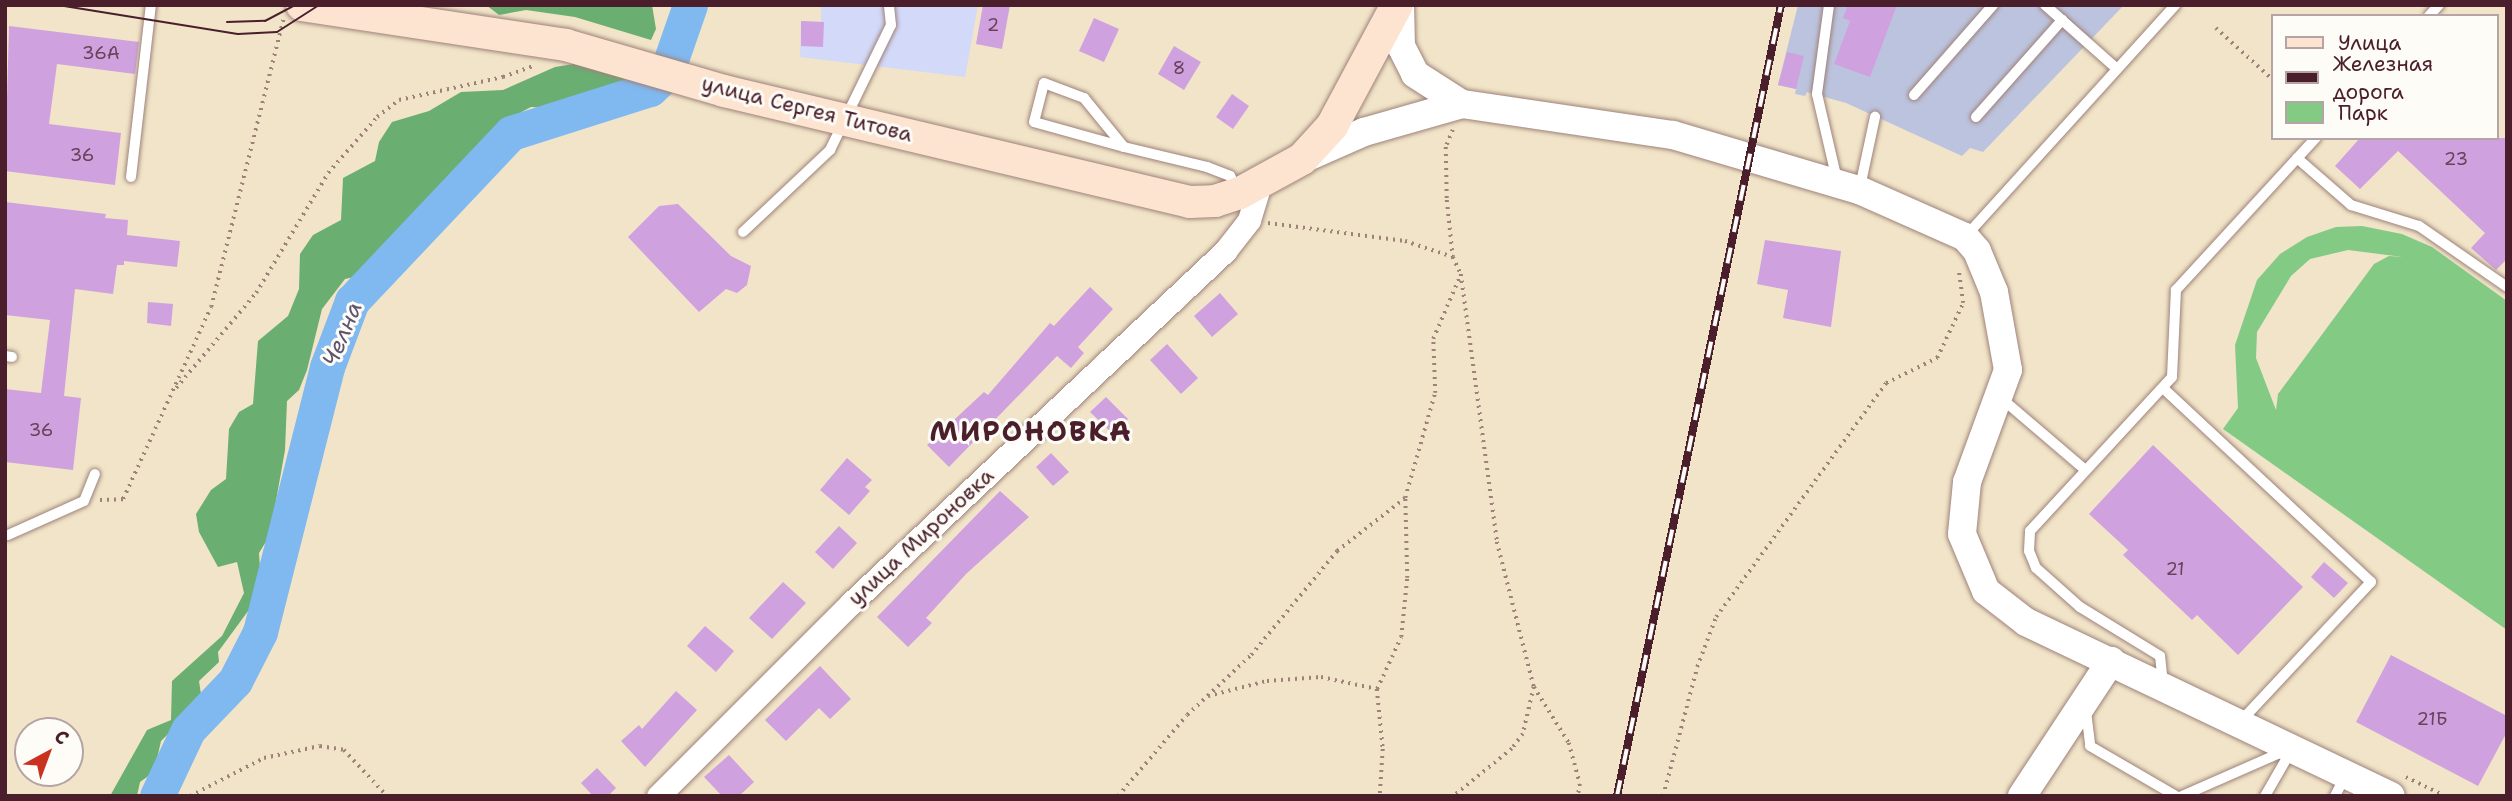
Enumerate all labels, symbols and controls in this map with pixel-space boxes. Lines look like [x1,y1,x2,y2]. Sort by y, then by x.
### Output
house number: 2 [987,14,999,36]
legend [2270,14,2498,140]
text: Улица [2338,29,2401,57]
house number: 36А [82,42,120,64]
text: Железная дорога [2333,50,2433,106]
house number: 8 [1173,57,1185,79]
street label: улица Сергея Титова [699,71,915,147]
text: Парк [2338,99,2388,127]
house number: 36 [70,144,94,166]
house number: 23 [2444,148,2468,170]
water label: Челна [316,298,368,370]
district label: МИРОНОВКА [930,414,1132,448]
house number: 36 [29,419,53,441]
street label: улица Мироновка [843,463,999,611]
house number: 21 [2165,558,2185,580]
house number: 21Б [2416,708,2448,730]
north arrow [14,717,84,787]
text: С [49,724,74,751]

